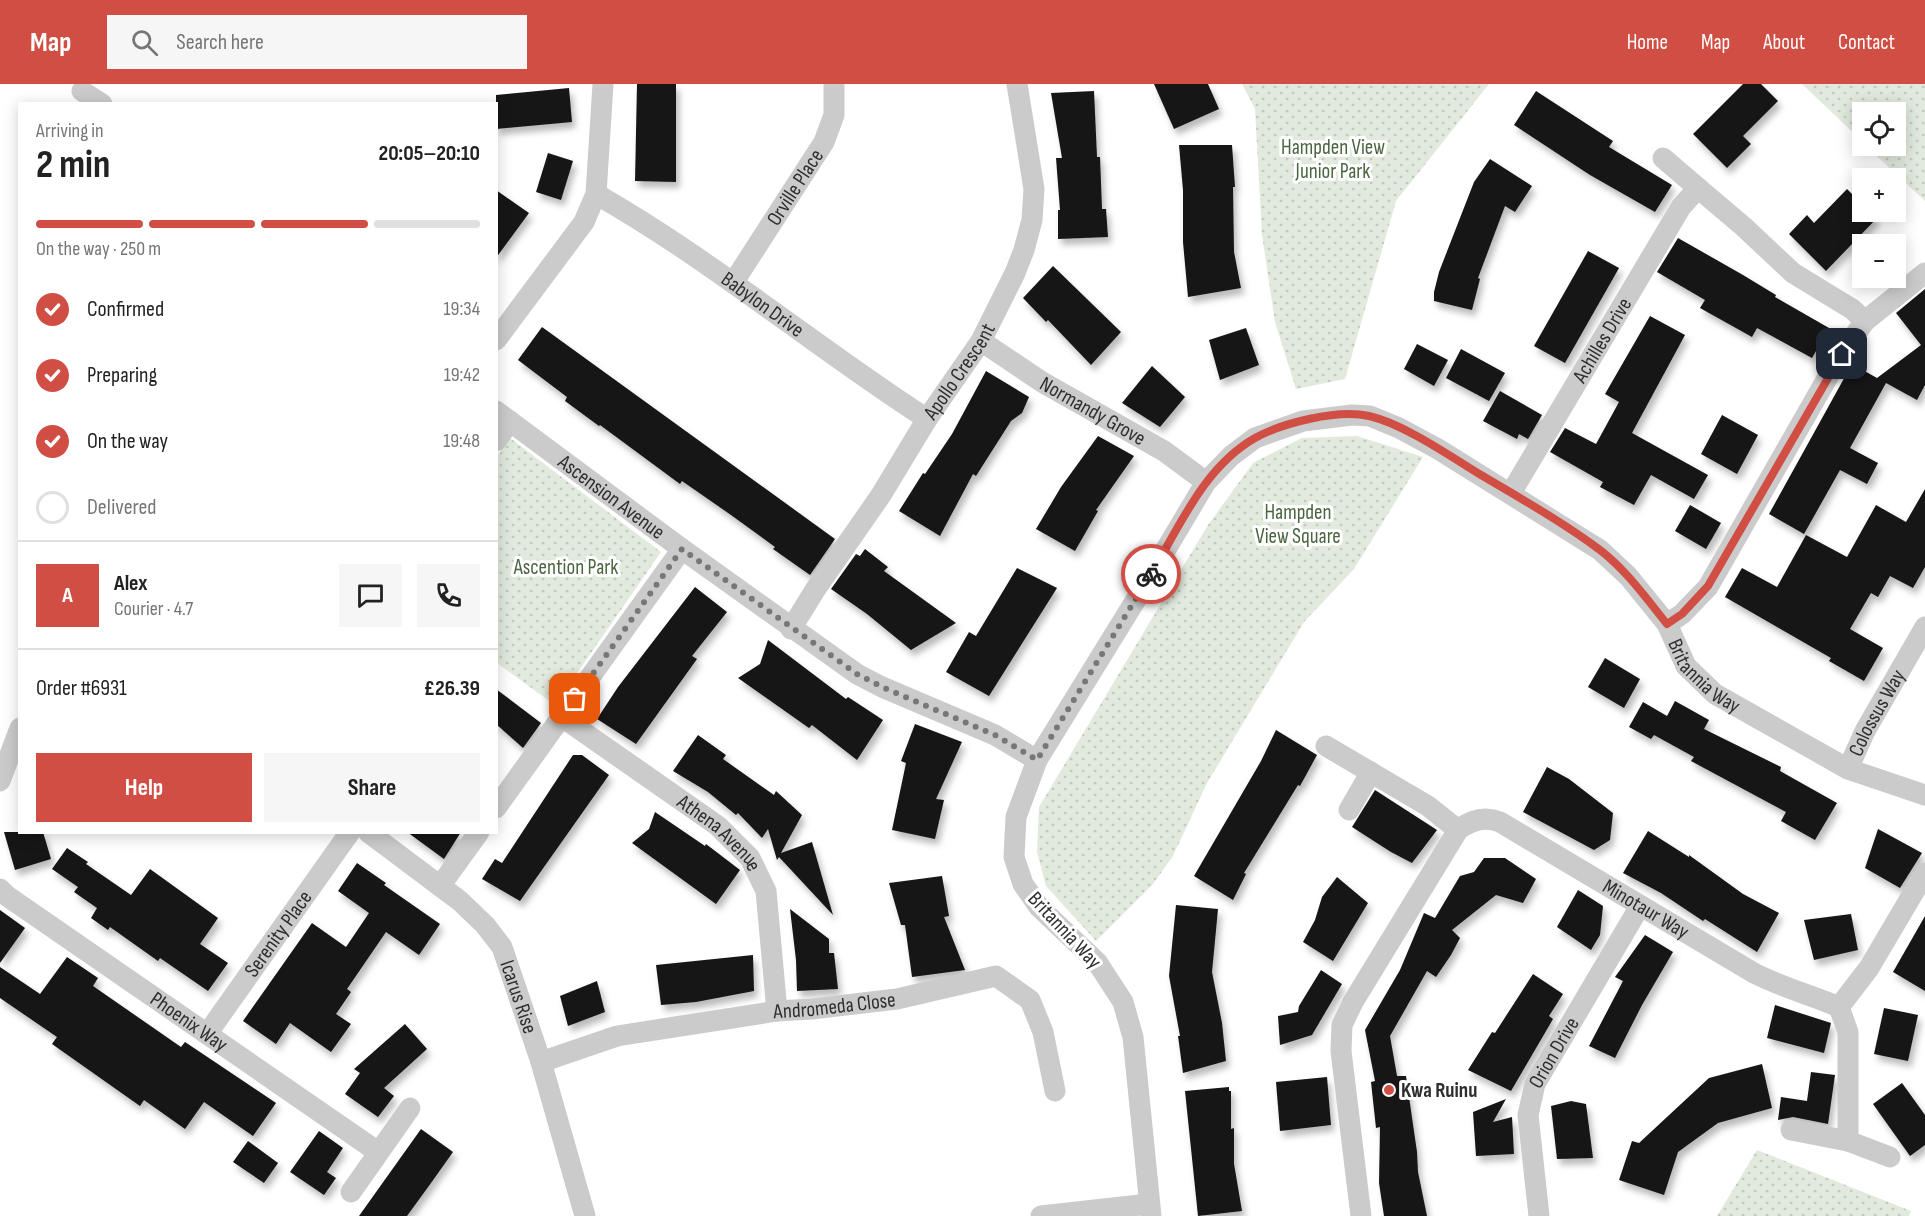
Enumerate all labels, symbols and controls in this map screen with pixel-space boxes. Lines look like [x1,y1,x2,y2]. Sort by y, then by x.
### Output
search box [107,15,527,69]
text: Map [30,26,71,59]
icon: search [128,26,161,59]
text: Search here [176,29,264,56]
text: Home [1627,30,1668,55]
text: Map [1701,30,1730,55]
text: About [1763,30,1805,55]
text: Contact [1838,30,1895,55]
map controls [1852,102,1906,288]
button: locate [1852,102,1906,156]
text: Arriving in [36,119,104,143]
park label: Hampden View Junior Park [1281,135,1385,184]
text: 20:05–20:10 [379,140,480,167]
text: 2 min [36,142,110,189]
street label: Orville Place [761,145,829,230]
button: + [1852,168,1906,222]
button: − [1852,234,1906,288]
text: On the way · 250 m [36,237,161,261]
street label: Babylon Drive [716,267,809,343]
icon: check [36,293,69,326]
street label: Achilles Drive [1567,293,1637,388]
text: Confirmed [87,296,164,323]
text: 19:34 [444,297,480,321]
street label: Apollo Crescent [918,319,1001,425]
pin [1816,328,1867,379]
icon: home [1825,337,1858,370]
icon: check [36,359,69,392]
text: Preparing [87,362,157,389]
text: 19:42 [444,363,480,387]
street label: Normandy Grove [1035,371,1150,451]
icon: check [36,425,69,458]
text: On the way [87,428,168,455]
text: 19:48 [443,429,480,453]
street label: Ascension Avenue [552,449,670,545]
text: Delivered [87,494,156,521]
park label: Hampden View Square [1255,500,1341,549]
courier [1121,544,1181,604]
park label: Ascention Park [513,555,618,580]
icon: bike [1135,558,1168,591]
button: chat [339,564,402,627]
button: phone [417,564,480,627]
text: Alex [114,570,147,597]
text: A [62,582,73,609]
text: Courier · 4.7 [114,597,193,621]
street label: Britannia Way [1662,635,1745,719]
street label: Colossus Way [1843,665,1911,760]
pin [549,673,600,724]
text: Order #6931 [36,675,127,702]
text: £26.39 [424,675,480,702]
icon: bag [558,682,591,715]
button: Help [36,753,252,822]
button: Share [264,753,480,822]
street label: Athena Avenue [671,789,766,875]
street label: Minotaur Way [1598,874,1693,944]
street label: Serenity Place [239,886,318,982]
street label: Britannia Way [1023,887,1107,974]
street label: Icarus Rise [494,957,542,1037]
street label: Phoenix Way [145,987,232,1057]
street label: Andromeda Close [772,987,897,1024]
street label: Orion Drive [1523,1013,1585,1093]
place label: Kwa Ruinu [1401,1078,1477,1103]
marker: Kwa Ruinu [1382,1083,1396,1097]

